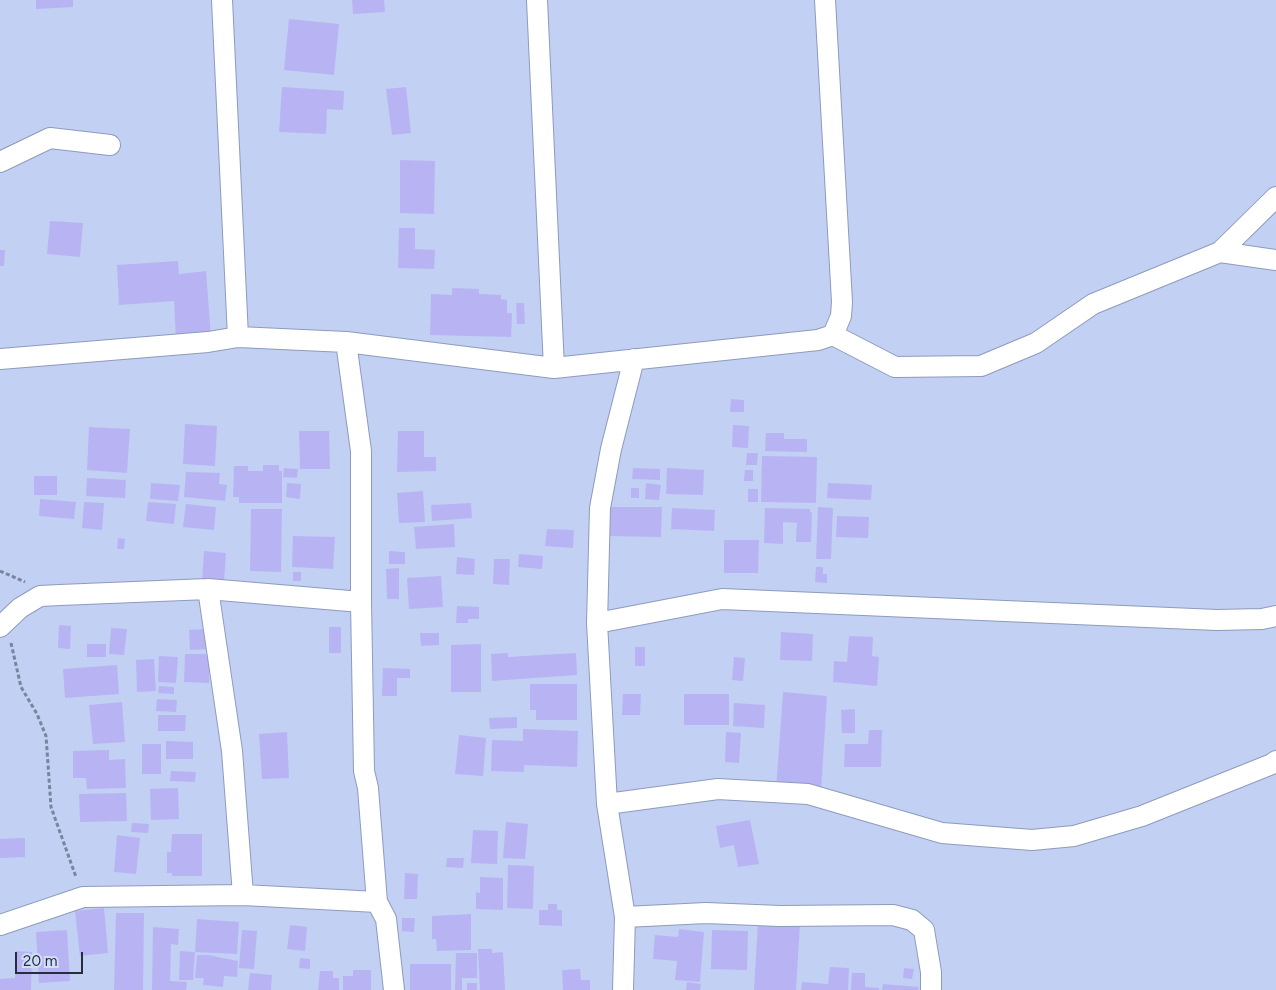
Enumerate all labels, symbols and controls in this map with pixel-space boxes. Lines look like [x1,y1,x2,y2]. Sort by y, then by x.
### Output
scale bar [18,942,85,974]
text: 20 m [23,952,57,970]

